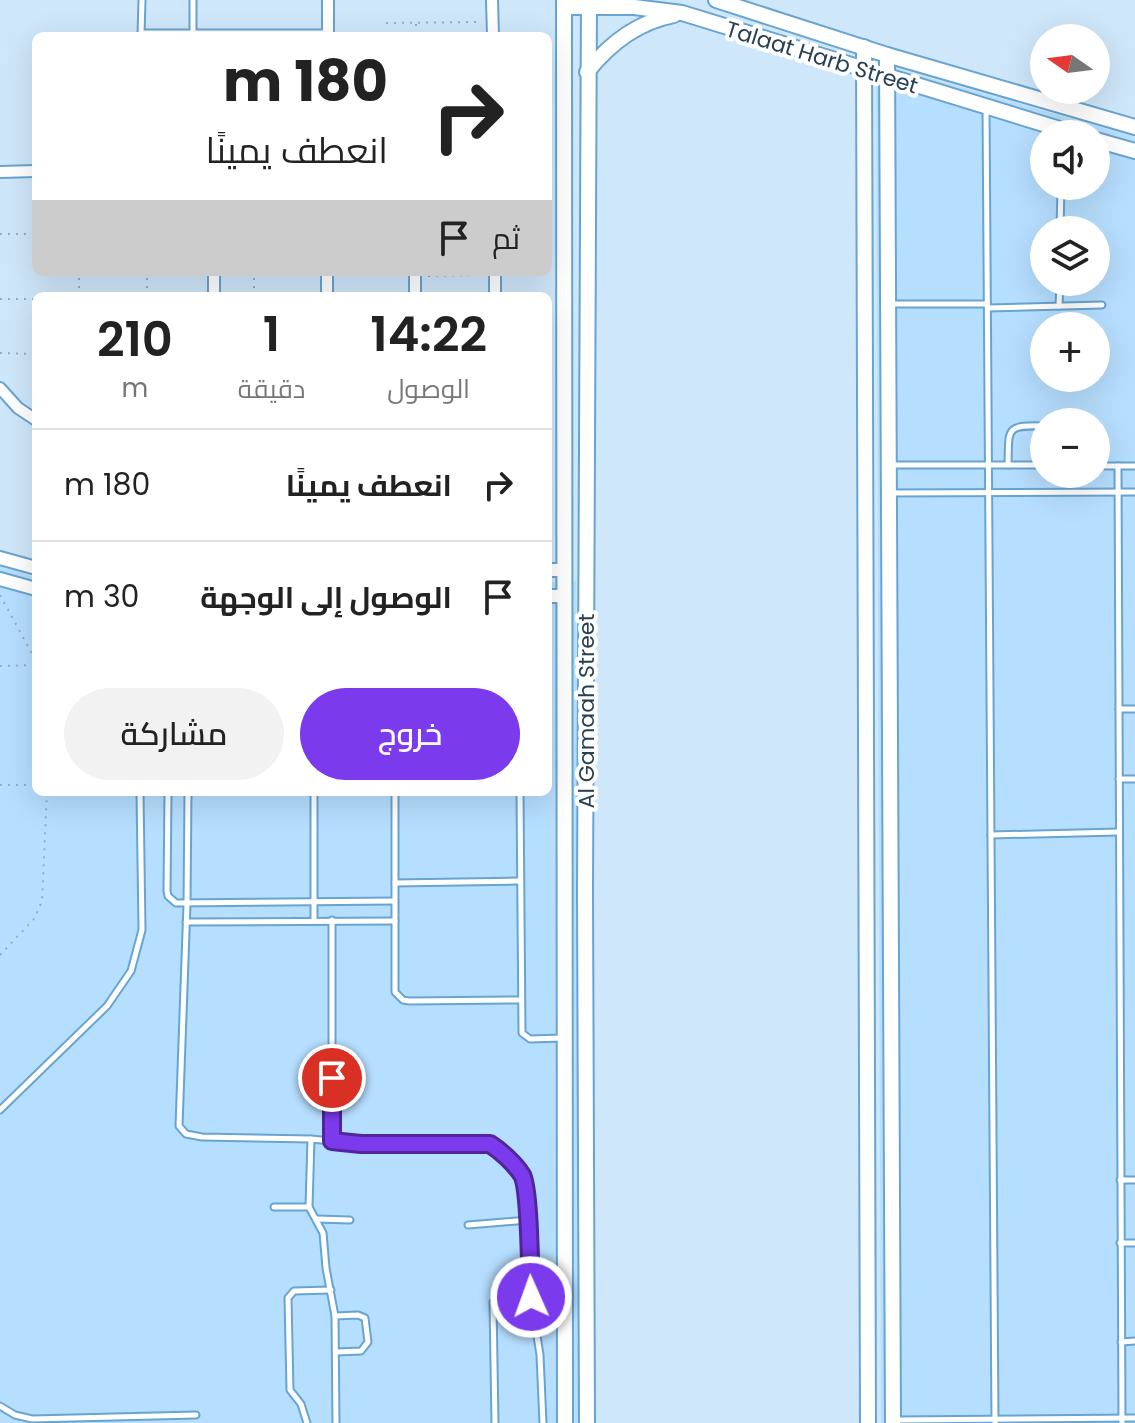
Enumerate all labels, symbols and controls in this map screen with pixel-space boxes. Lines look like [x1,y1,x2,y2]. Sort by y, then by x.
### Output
street label: Talaat Harb Street [722,14,922,101]
north arrow [1030,24,1110,104]
map controls [1030,24,1110,488]
text: 180 m [223,42,388,121]
icon: right [416,64,520,168]
button: sound [1030,120,1110,200]
text: انعطف يمينًا [206,125,388,176]
icon: arrive [432,216,476,260]
button: layers [1030,216,1110,296]
text: ثم [492,217,520,260]
text: 1 [263,301,280,368]
text: 14:22 [370,301,487,368]
text: 210 [97,306,173,373]
button: + [1030,312,1110,392]
text: m [121,370,148,406]
text: دقيقة [238,371,305,407]
text: الوصول [387,371,470,407]
button: − [1030,408,1110,488]
text: 180 m [64,463,150,506]
icon: right [476,463,520,507]
text: انعطف يمينًا [286,464,452,507]
text: 30 m [64,575,139,618]
icon: arrive [476,575,520,619]
text: الوصول إلى الوجهة [200,576,452,619]
street label: Al Gamaah Street [571,614,602,808]
button: مشاركة [64,688,284,780]
button: خروج [300,688,520,780]
pin [298,1044,366,1112]
icon: arrive [310,1056,354,1100]
position arrow [489,1255,573,1339]

